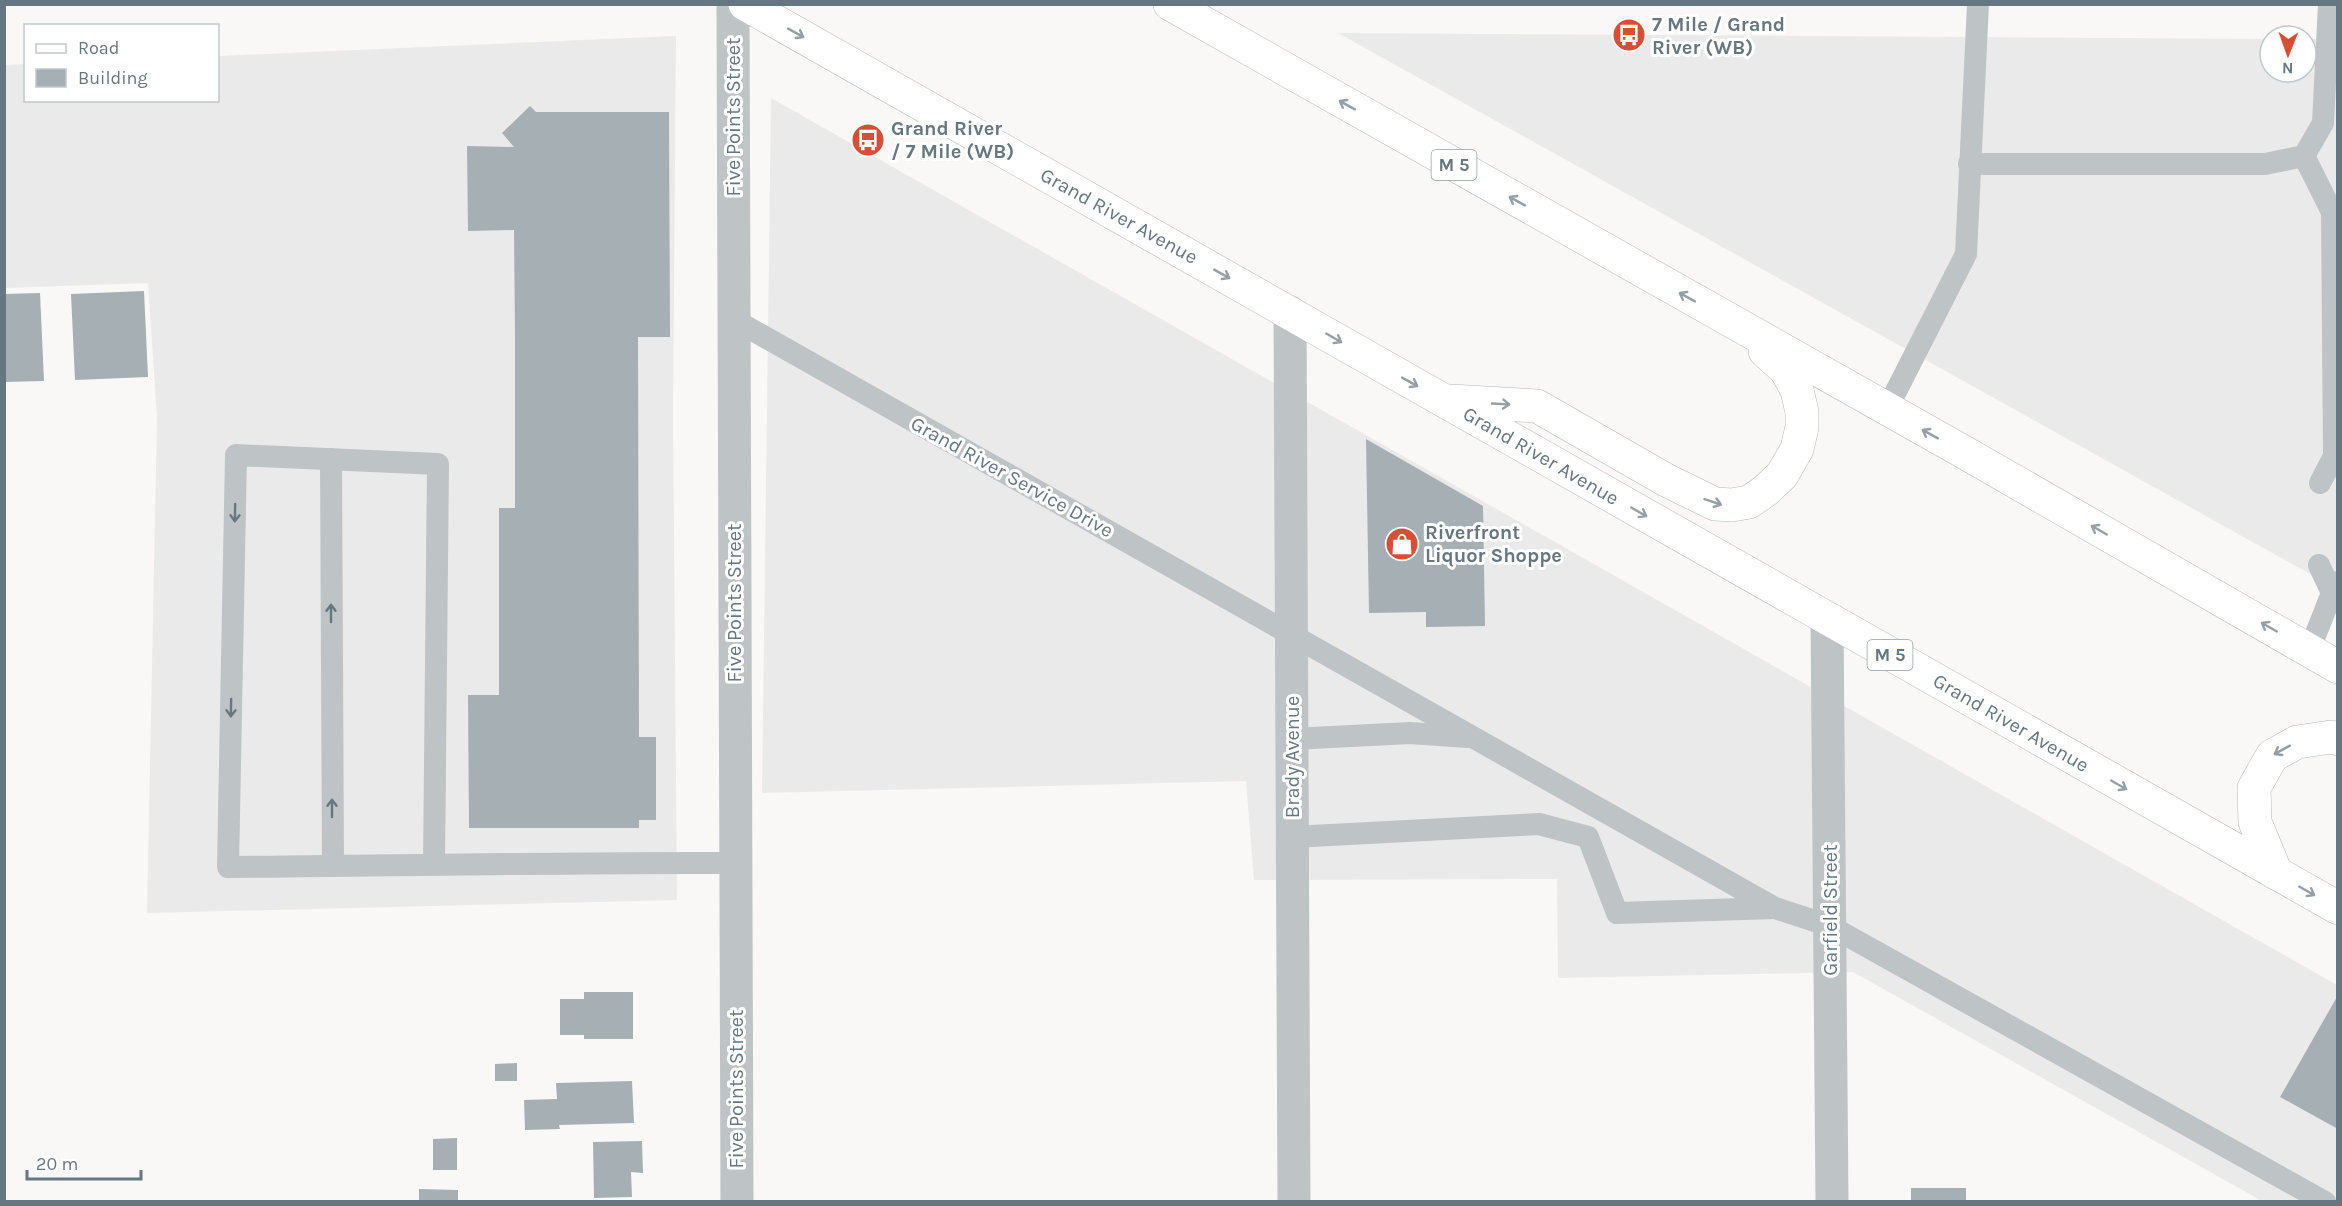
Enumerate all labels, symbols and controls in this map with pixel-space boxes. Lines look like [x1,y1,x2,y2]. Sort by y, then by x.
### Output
place label: 7 Mile / Grand River (WB) [1652,13,1785,59]
bus stop icon: 7 Mile / Grand River (WB) [1611,17,1647,53]
legend [24,24,219,102]
north arrow [2258,24,2318,84]
one-way arrow [787,27,804,39]
text: Road [78,37,119,59]
street label: Five Points Street [722,37,745,197]
text: N [2282,59,2294,78]
text: Building [78,67,148,89]
one-way arrow [1339,98,1356,110]
place label: Grand River / 7 Mile (WB) [891,117,1014,163]
bus stop icon: Grand River / 7 Mile (WB) [850,122,886,158]
road number: M 5 [1432,150,1476,180]
street label: Grand River Avenue [1036,163,1202,269]
one-way arrow [1509,194,1526,206]
one-way arrow [1213,268,1230,280]
one-way arrow [1679,290,1696,302]
one-way arrow [1325,332,1342,344]
one-way arrow [1401,376,1418,388]
one-way arrow [1490,398,1510,409]
street label: Grand River Avenue [1459,402,1623,510]
street label: Grand River Service Drive [907,412,1117,542]
one-way arrow [1922,427,1939,439]
one-way arrow [1703,497,1722,508]
one-way arrow [229,503,241,523]
one-way arrow [1630,506,1647,518]
place label: Riverfront Liquor Shoppe [1425,521,1562,567]
street label: Five Points Street [723,523,746,683]
one-way arrow [2091,524,2108,536]
shop icon: Riverfront Liquor Shoppe [1384,526,1420,562]
one-way arrow [325,603,337,623]
one-way arrow [2260,621,2277,633]
road number: M 5 [1868,640,1912,670]
street label: Grand River Avenue [1929,669,2093,777]
street label: Brady Avenue [1281,696,1304,818]
one-way arrow [225,698,237,718]
one-way arrow [2274,744,2291,756]
one-way arrow [2111,779,2128,791]
one-way arrow [326,798,338,818]
street label: Garfield Street [1819,844,1842,976]
one-way arrow [2298,885,2315,897]
street label: Five Points Street [725,1009,748,1169]
scale bar [27,1143,141,1181]
text: 20 m [36,1153,78,1175]

